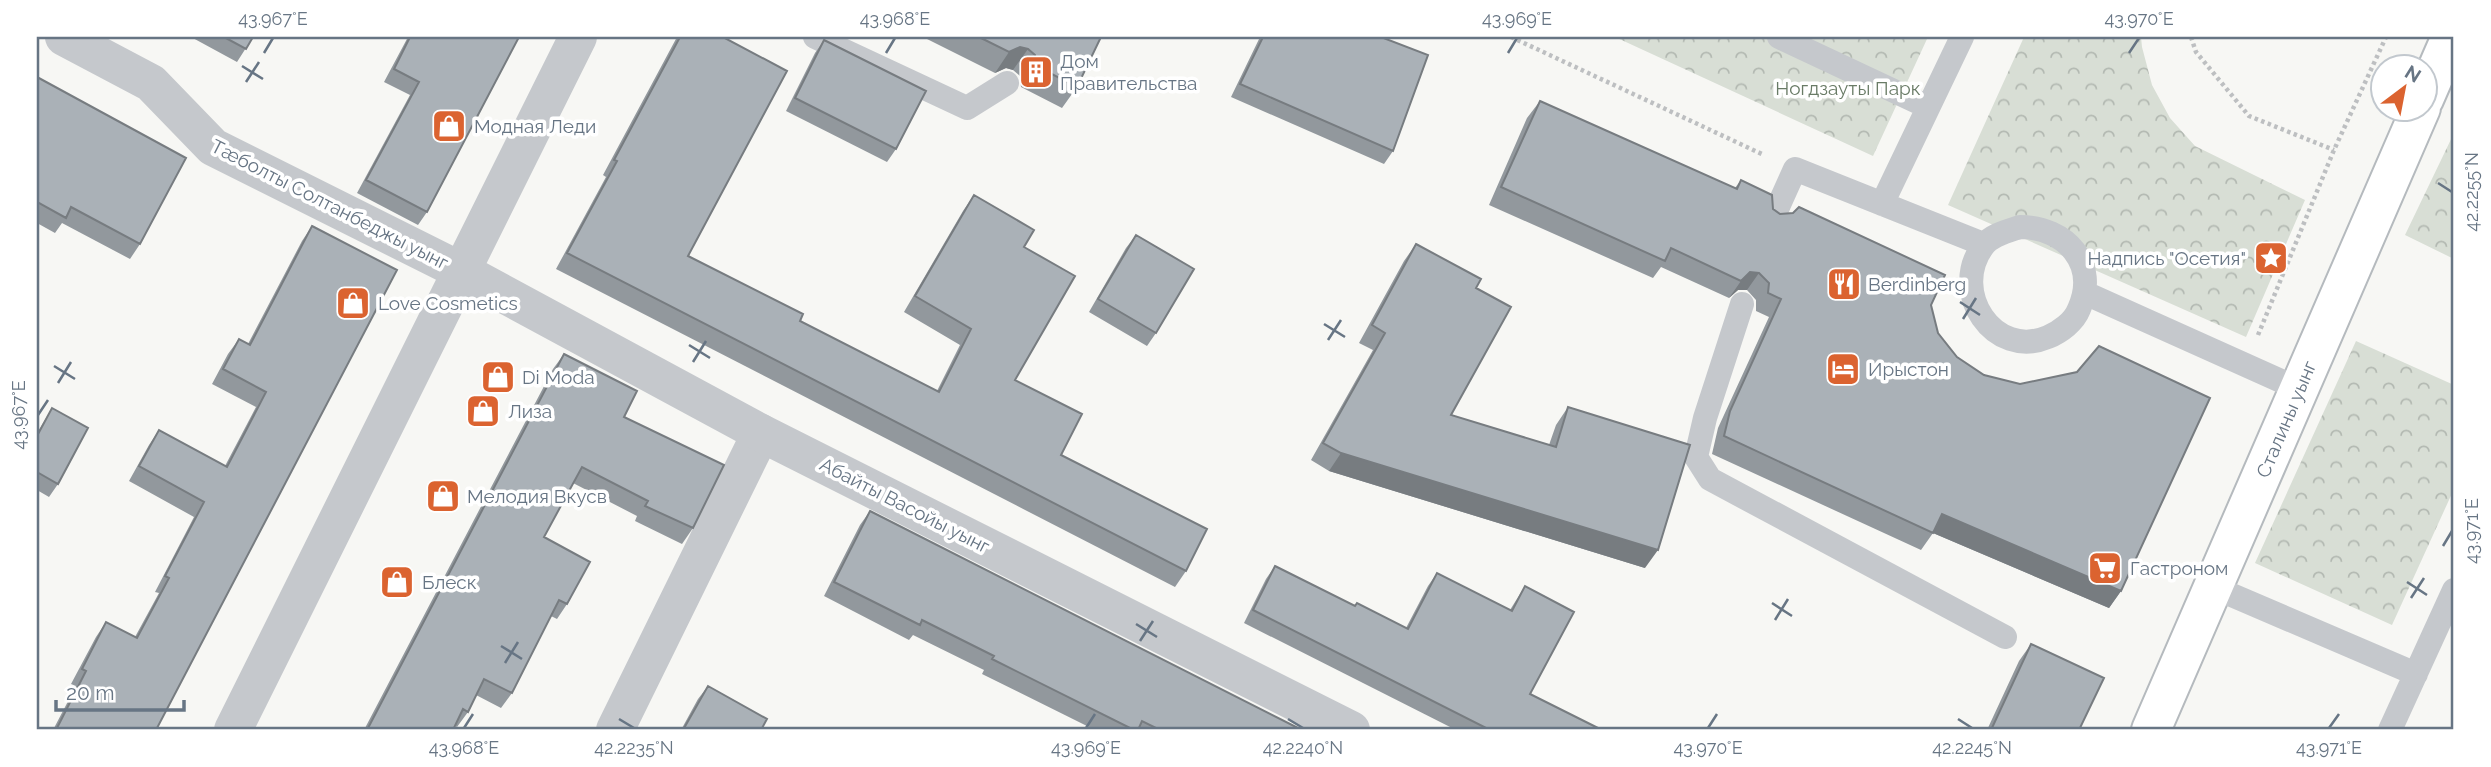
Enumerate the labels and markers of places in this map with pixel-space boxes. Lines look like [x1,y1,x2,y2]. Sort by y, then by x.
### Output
place label: Дом Правительства [1060,50,1197,94]
building icon: Дом Правительства [1017,53,1055,91]
shop icon: Модная Леди [430,107,468,145]
place label: Модная Леди [474,115,596,137]
place icon: Надпись "Осетия" [2252,239,2290,277]
place label: Надпись "Осетия" [2087,247,2246,269]
restaurant icon: Berdinberg [1825,265,1863,303]
place label: Berdinberg [1868,273,1966,295]
shop icon: Love Cosmetics [334,284,372,322]
place label: Love Cosmetics [378,292,518,314]
hotel icon: Ирыстон [1824,350,1862,388]
shop icon: Di Moda [479,358,517,396]
place label: Ирыстон [1868,358,1949,380]
place label: Di Moda [522,366,595,388]
shop icon: Лиза [464,392,502,430]
place label: Лиза [508,400,552,422]
shop icon: Мелодия Вкусв [424,477,462,515]
place label: Мелодия Вкусв [467,485,607,507]
supermarket icon: Гастроном [2086,549,2124,587]
place label: Гастроном [2130,557,2228,579]
shop icon: Блеск [378,563,416,601]
place label: Блеск [422,571,477,593]

